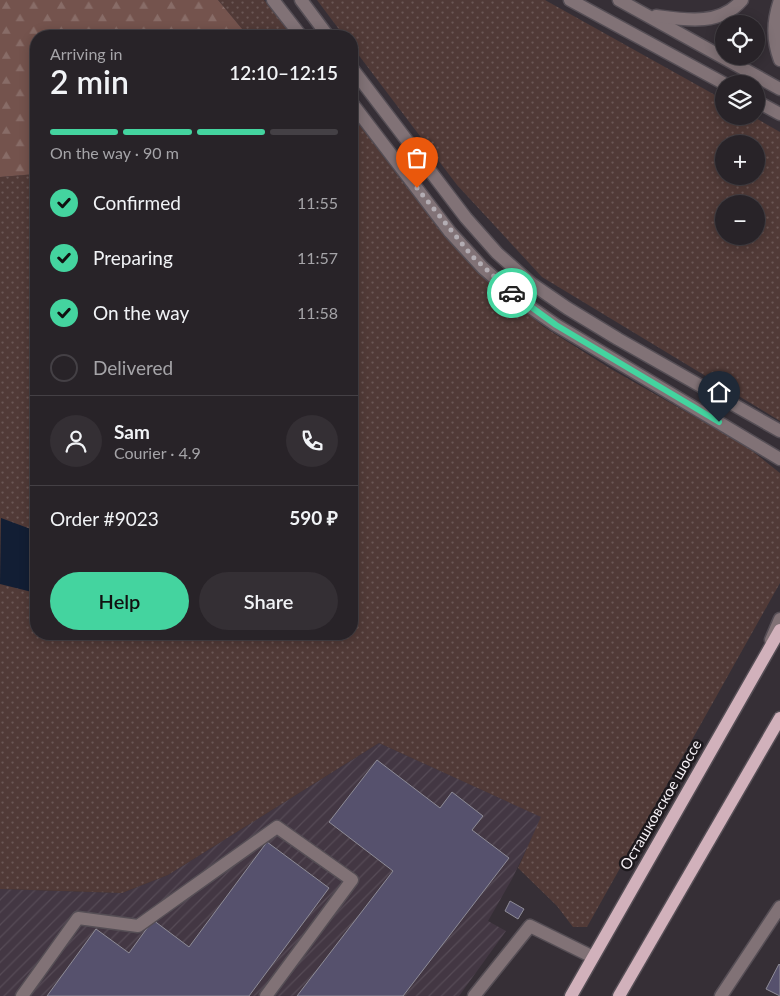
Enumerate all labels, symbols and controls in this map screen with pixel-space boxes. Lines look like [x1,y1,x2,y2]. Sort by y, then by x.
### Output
map controls [715,15,765,245]
button: locate [715,15,765,65]
text: Arriving in [50,44,123,63]
text: 12:10–12:15 [229,61,338,84]
text: 2 min [50,62,129,101]
button: layers [715,75,765,125]
button: + [715,135,765,185]
pin [396,137,438,188]
text: On the way · 90 m [50,143,179,162]
icon: bag [403,144,431,172]
icon: check [50,189,78,217]
text: Confirmed [93,191,181,214]
text: 11:55 [297,193,338,212]
button: − [715,195,765,245]
icon: check [50,244,78,272]
text: Preparing [93,246,173,269]
text: 11:57 [297,248,338,267]
courier [487,268,537,318]
icon: car [498,279,526,307]
icon: check [50,299,78,327]
text: On the way [93,301,189,324]
text: 11:58 [297,303,338,322]
text: Delivered [93,356,173,379]
pin [698,371,740,422]
icon: home [705,378,733,406]
button: person [50,415,102,467]
button: phone [286,415,338,467]
text: Sam [114,420,150,443]
text: Courier · 4.9 [114,443,201,462]
text: 590 ₽ [289,506,338,529]
text: Order #9023 [50,507,159,530]
button: Help [50,572,189,630]
button: Share [199,572,338,630]
street label: Осташковское шоссе [615,736,705,873]

